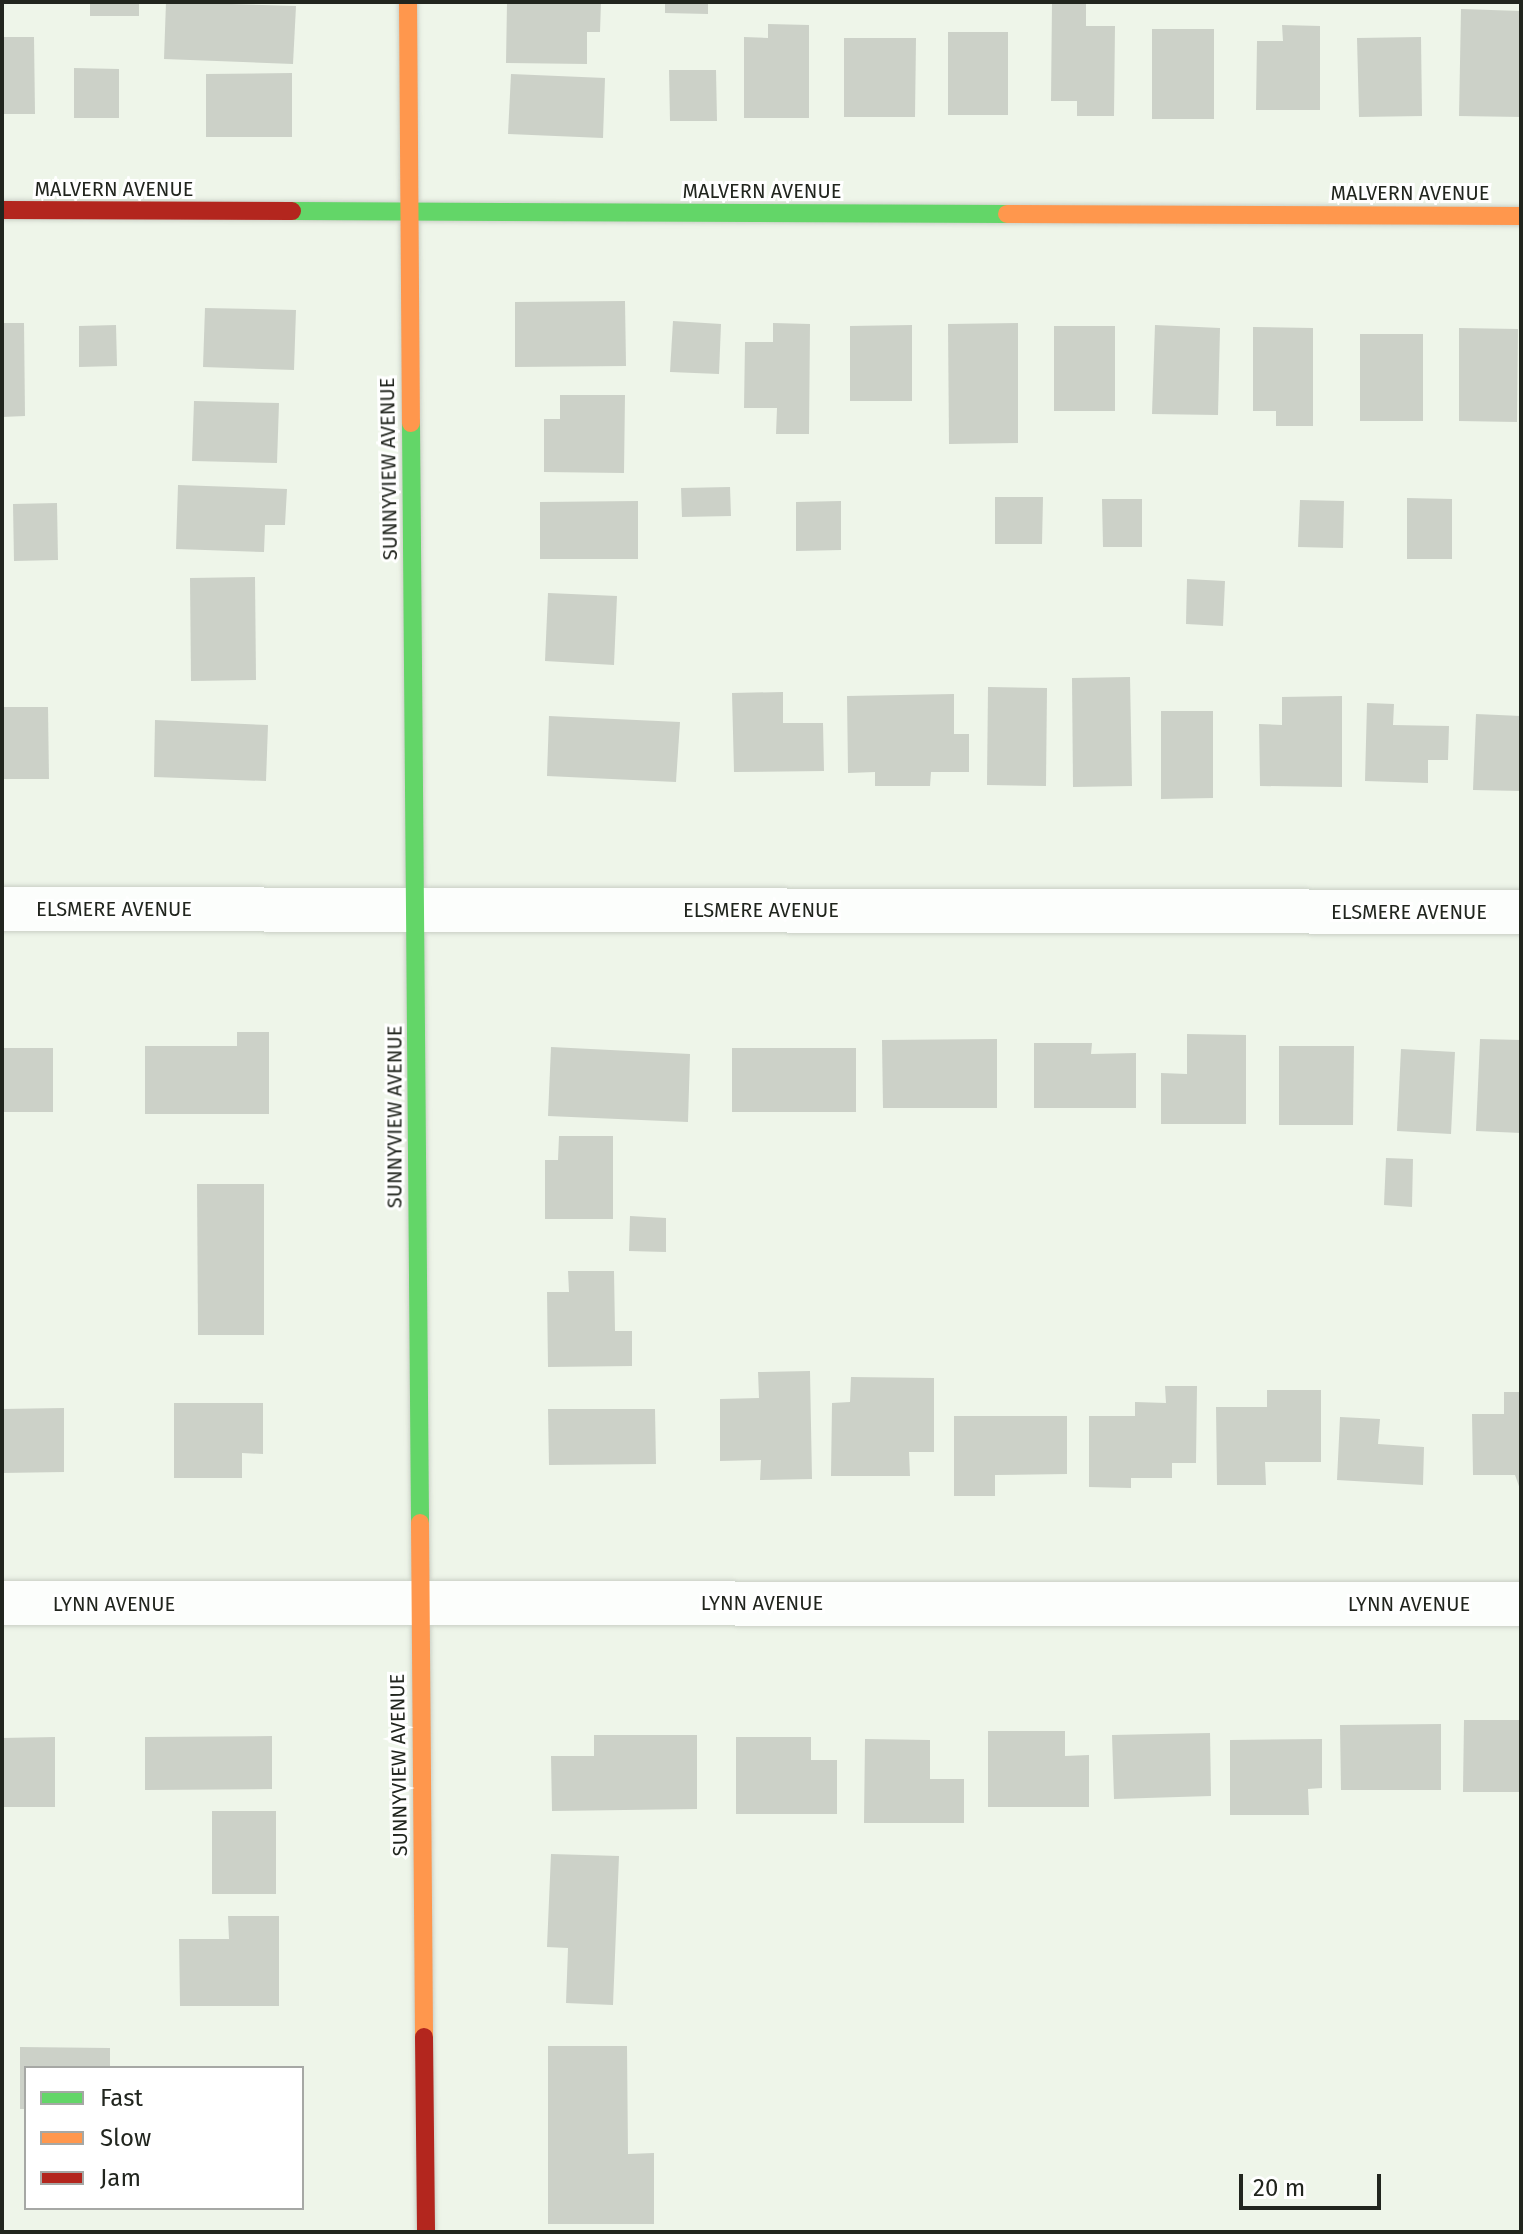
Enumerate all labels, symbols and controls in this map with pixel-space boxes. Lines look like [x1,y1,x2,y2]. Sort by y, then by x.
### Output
street label: MALVERN AVENUE [35,177,193,201]
street label: MALVERN AVENUE [683,179,841,203]
street label: MALVERN AVENUE [1331,181,1489,205]
street label: SUNNYVIEW AVENUE [375,378,403,560]
street label: ELSMERE AVENUE [36,897,192,921]
street label: ELSMERE AVENUE [683,898,839,922]
street label: ELSMERE AVENUE [1331,900,1487,924]
street label: SUNNYVIEW AVENUE [383,1026,407,1208]
street label: LYNN AVENUE [701,1591,823,1615]
street label: LYNN AVENUE [53,1592,175,1616]
street label: LYNN AVENUE [1348,1592,1470,1616]
street label: SUNNYVIEW AVENUE [385,1674,413,1856]
legend [24,2066,304,2210]
text: Fast [100,2084,143,2112]
text: Slow [100,2124,151,2152]
scale bar [1243,2158,1385,2208]
text: Jam [100,2164,141,2192]
text: 20 m [1253,2174,1305,2202]

